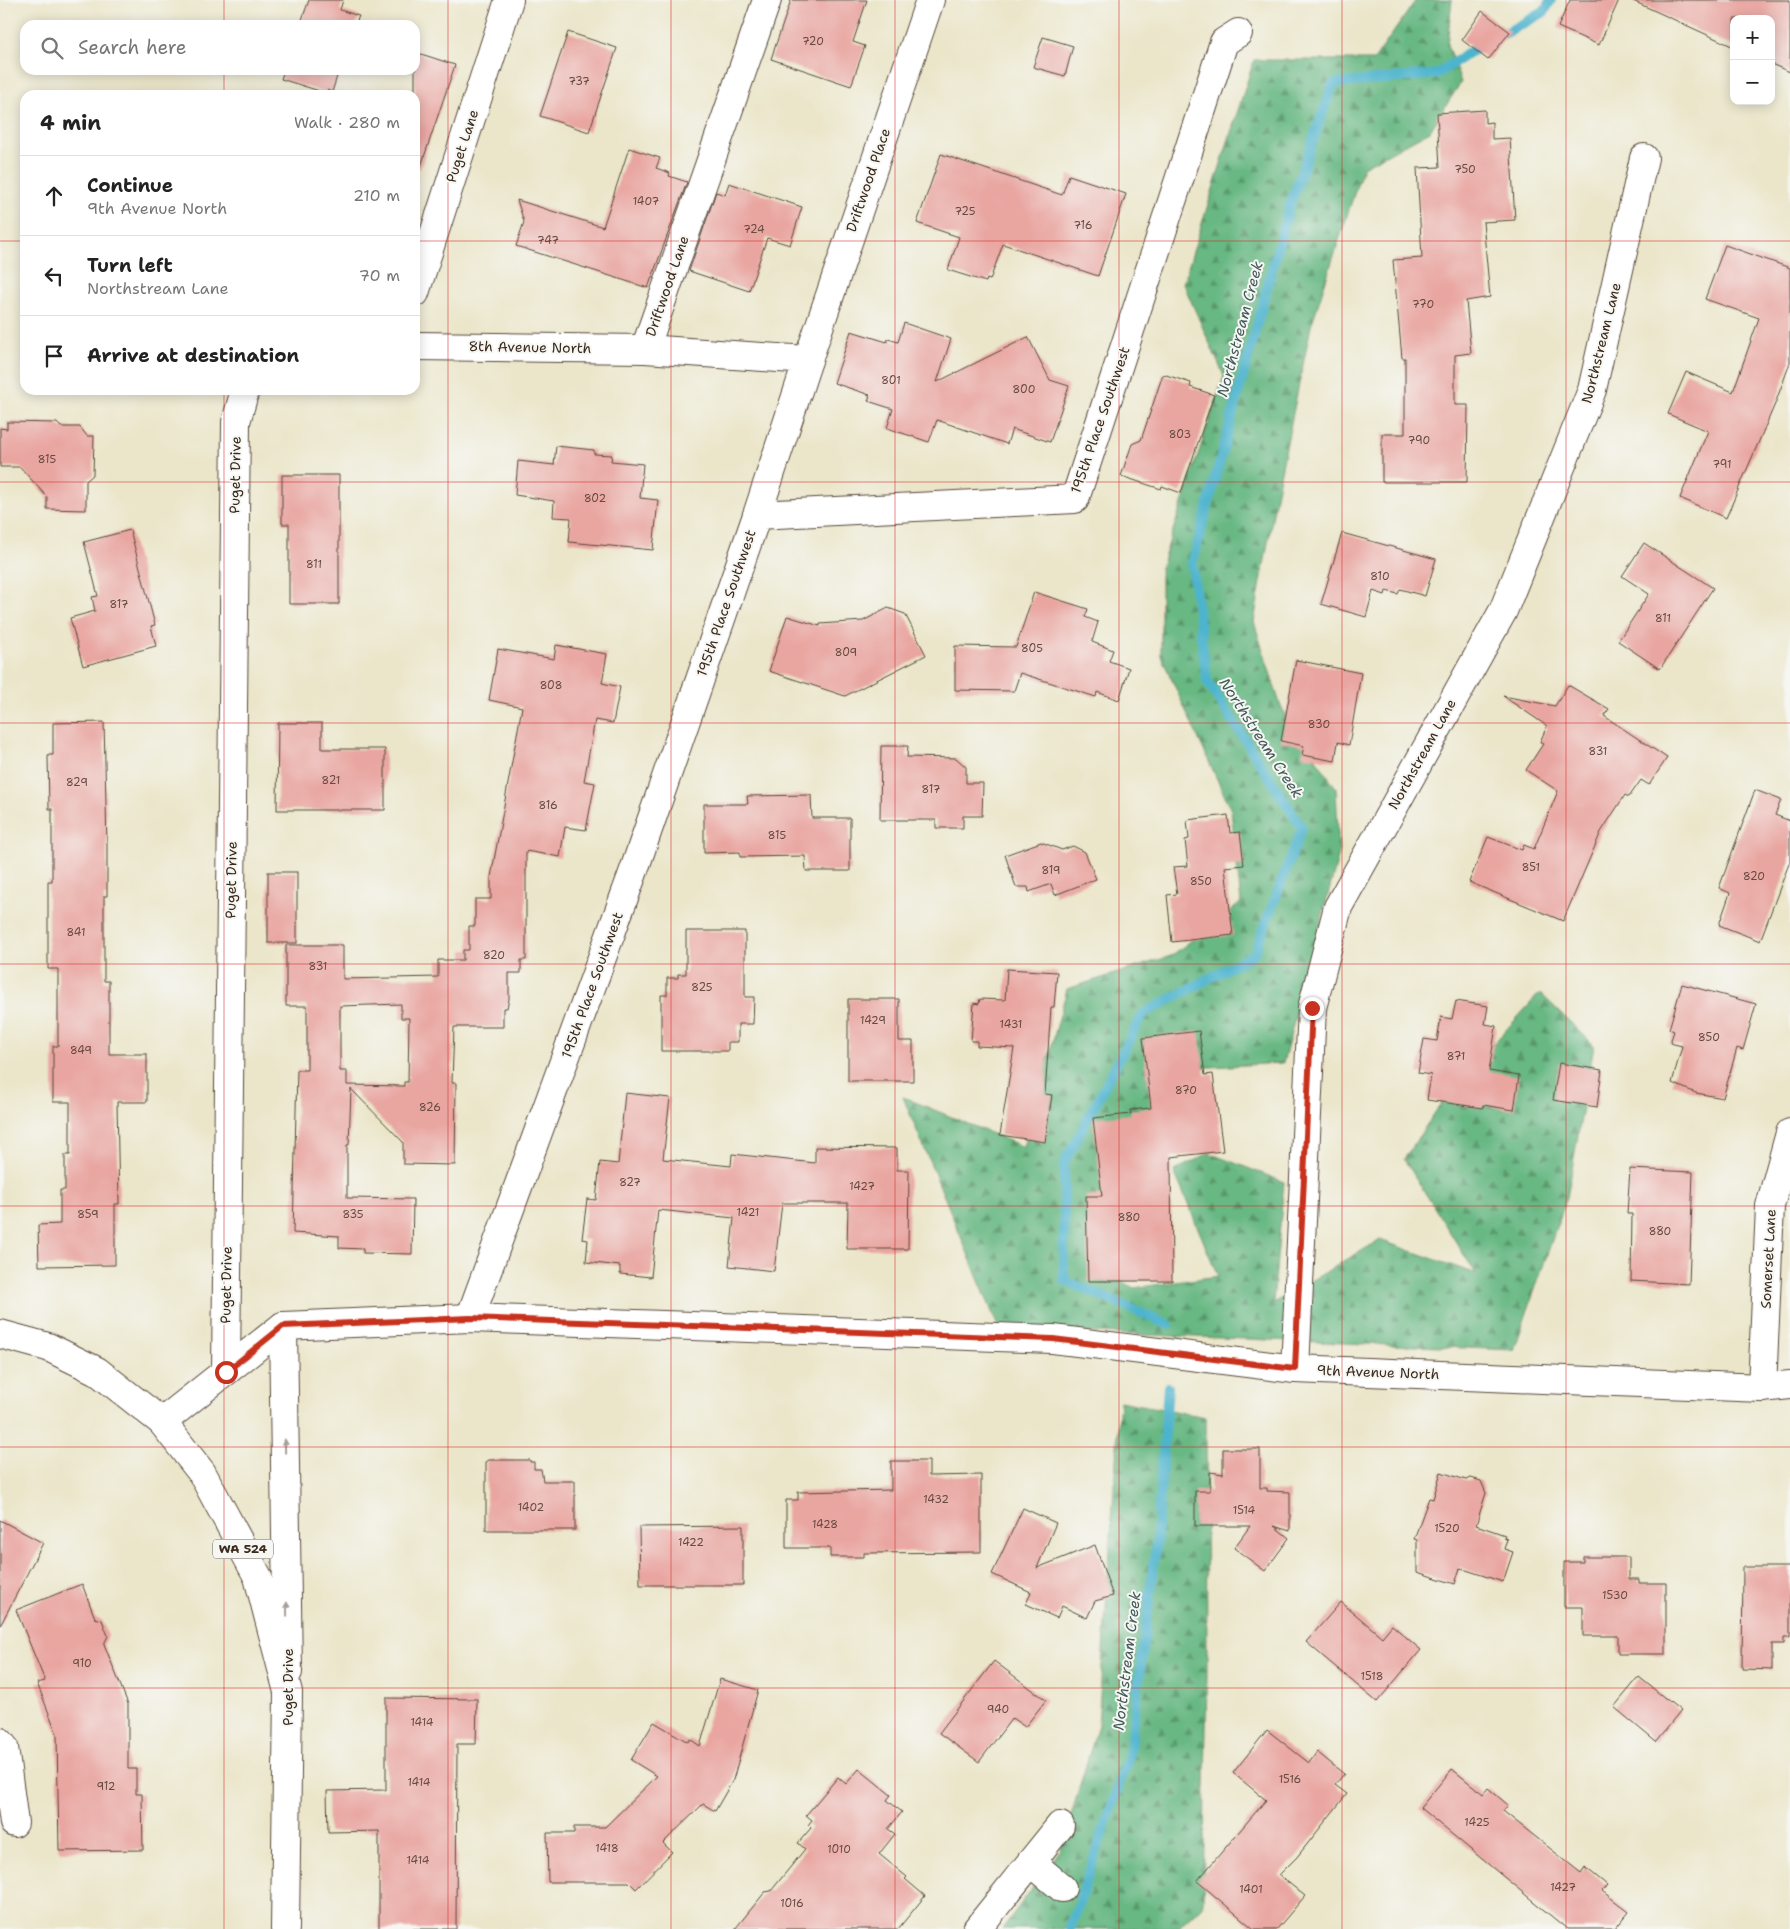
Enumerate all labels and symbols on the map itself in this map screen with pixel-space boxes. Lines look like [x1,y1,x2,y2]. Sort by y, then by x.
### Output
house number: 720 [802,34,824,49]
house number: 737 [568,74,590,89]
street label: Puget Lane [442,107,482,185]
street label: Driftwood Place [842,126,894,234]
house number: 750 [1454,162,1476,177]
house number: 1407 [633,194,660,209]
house number: 725 [954,204,976,219]
house number: 716 [1073,218,1093,233]
house number: 724 [743,222,765,237]
house number: 747 [537,233,559,248]
street label: Driftwood Lane [641,233,693,339]
water label: Northstream Creek [1212,259,1268,399]
street label: Northstream Lane [1577,281,1625,405]
house number: 770 [1412,297,1434,312]
street label: 8th Avenue North [468,337,592,357]
street label: 195th Place Southwest [1066,344,1134,496]
house number: 801 [881,373,901,388]
house number: 800 [1013,382,1035,397]
house number: 803 [1169,427,1191,442]
house number: 790 [1408,433,1430,448]
street label: Puget Drive [225,436,245,514]
house number: 815 [38,452,56,467]
house number: 791 [1712,457,1732,472]
house number: 802 [584,491,606,506]
street label: 195th Place Southwest [692,527,760,679]
house number: 811 [306,557,322,572]
house number: 810 [1370,569,1390,584]
house number: 817 [110,597,129,612]
house number: 811 [1655,611,1671,626]
house number: 805 [1021,641,1043,656]
house number: 809 [835,645,857,660]
water label: Northstream Creek [1215,674,1308,802]
house number: 808 [540,678,562,693]
street label: Northstream Lane [1384,695,1460,813]
house number: 830 [1308,717,1330,732]
house number: 831 [1589,744,1607,759]
house number: 821 [322,773,340,788]
house number: 829 [66,775,88,790]
house number: 817 [922,782,941,797]
house number: 816 [538,798,558,813]
house number: 815 [768,828,786,843]
street label: Puget Drive [221,841,241,919]
house number: 851 [1522,860,1540,875]
house number: 819 [1041,863,1061,878]
house number: 820 [1743,869,1765,884]
house number: 850 [1190,874,1212,889]
street label: 195th Place Southwest [557,909,627,1061]
house number: 841 [67,925,86,940]
house number: 820 [483,948,505,963]
house number: 831 [309,959,327,974]
house number: 825 [691,980,713,995]
route end [1301,997,1324,1020]
house number: 1429 [860,1013,886,1028]
house number: 1431 [1000,1017,1022,1032]
house number: 850 [1698,1030,1720,1045]
house number: 849 [70,1043,92,1058]
house number: 871 [1447,1049,1465,1064]
house number: 870 [1175,1083,1197,1098]
house number: 826 [419,1100,441,1115]
house number: 827 [619,1175,641,1190]
house number: 1427 [849,1179,875,1194]
house number: 1421 [737,1205,759,1220]
house number: 859 [77,1207,99,1222]
house number: 835 [342,1207,364,1222]
street label: Somerset Lane [1756,1209,1780,1309]
house number: 880 [1118,1210,1140,1225]
house number: 880 [1649,1224,1671,1239]
street label: Puget Drive [216,1246,236,1324]
route start [215,1361,238,1384]
street label: 9th Avenue North [1316,1361,1440,1383]
one-way arrow [281,1438,289,1454]
house number: 1432 [923,1492,949,1507]
house number: 1402 [518,1500,544,1515]
house number: 1514 [1233,1503,1256,1518]
house number: 1428 [812,1517,838,1532]
house number: 1520 [1434,1521,1460,1536]
house number: 1422 [678,1535,704,1550]
road number: WA 524 [213,1540,273,1558]
house number: 1530 [1602,1588,1628,1603]
water label: Northstream Creek [1109,1590,1145,1732]
one-way arrow [283,1600,291,1616]
street label: Puget Drive [279,1648,297,1726]
house number: 910 [72,1656,92,1671]
house number: 1518 [1361,1669,1383,1684]
house number: 940 [987,1702,1009,1717]
house number: 1414 [410,1715,434,1730]
house number: 1516 [1279,1772,1301,1787]
house number: 1414 [407,1775,431,1790]
house number: 912 [96,1779,116,1794]
house number: 1425 [1464,1815,1490,1830]
house number: 1418 [595,1841,619,1856]
house number: 1010 [827,1842,851,1857]
house number: 1414 [406,1853,430,1868]
house number: 1427 [1550,1880,1576,1895]
house number: 1401 [1239,1882,1263,1897]
house number: 1016 [780,1896,804,1911]

